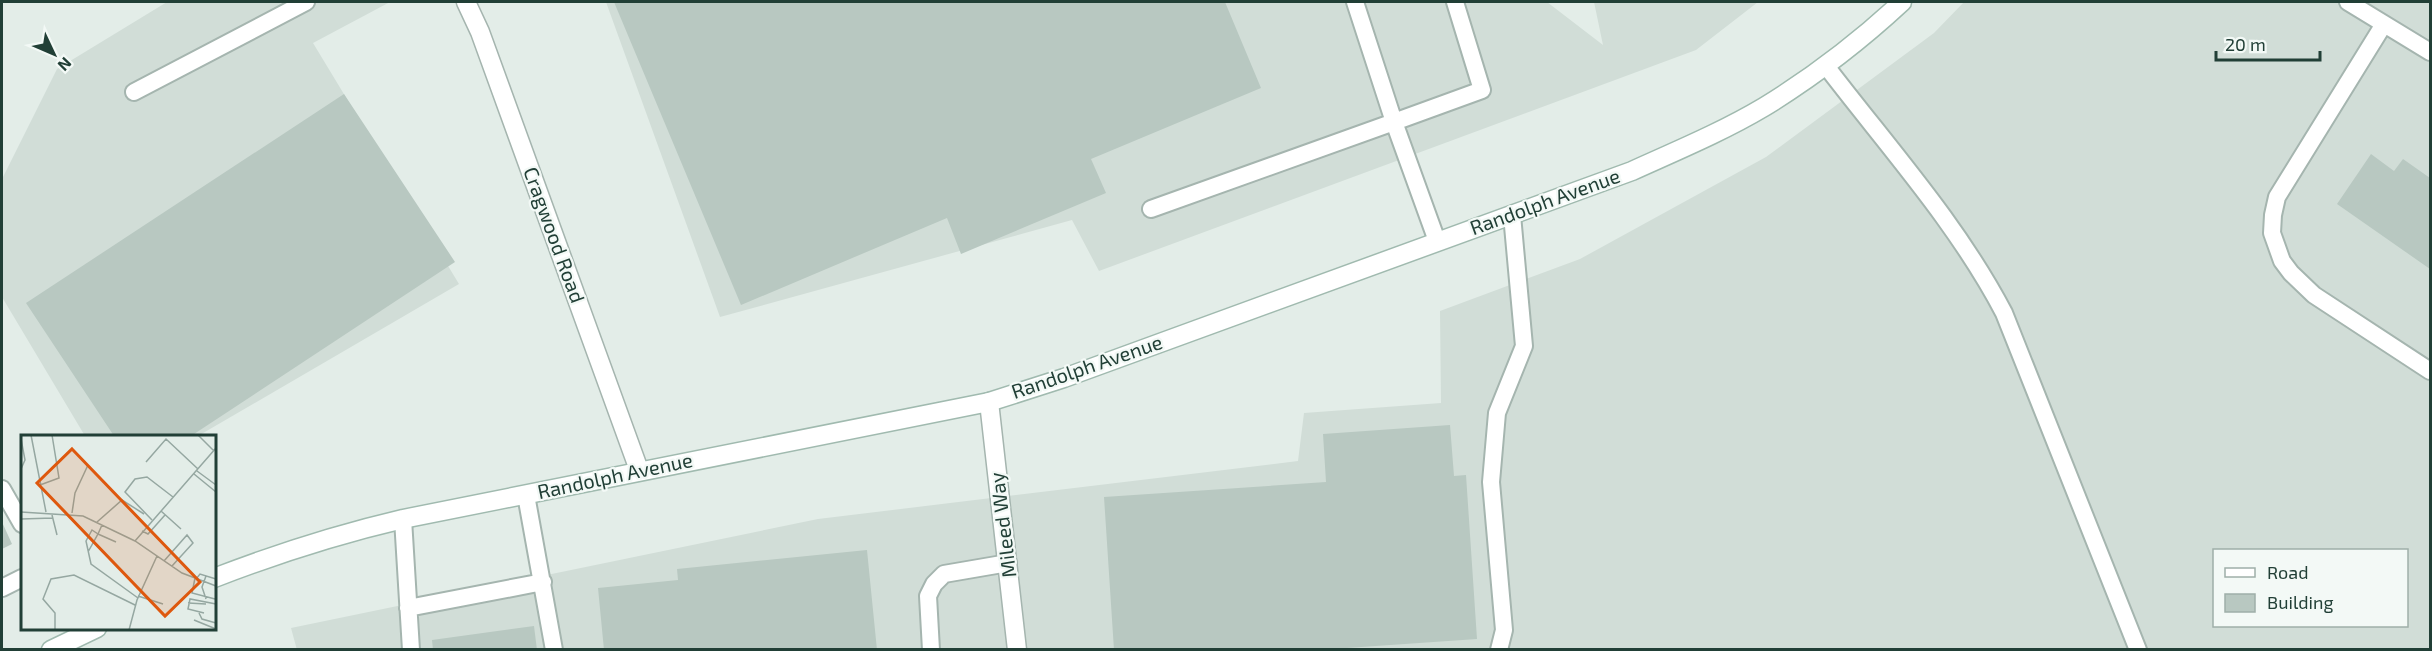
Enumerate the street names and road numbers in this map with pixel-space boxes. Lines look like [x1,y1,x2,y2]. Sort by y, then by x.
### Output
street label: Randolph Avenue [1466,163,1623,239]
street label: Cragwood Road [519,164,591,306]
street label: Randolph Avenue [1008,329,1165,403]
street label: Randolph Avenue [535,447,695,503]
street label: Mileed Way [984,471,1020,579]

